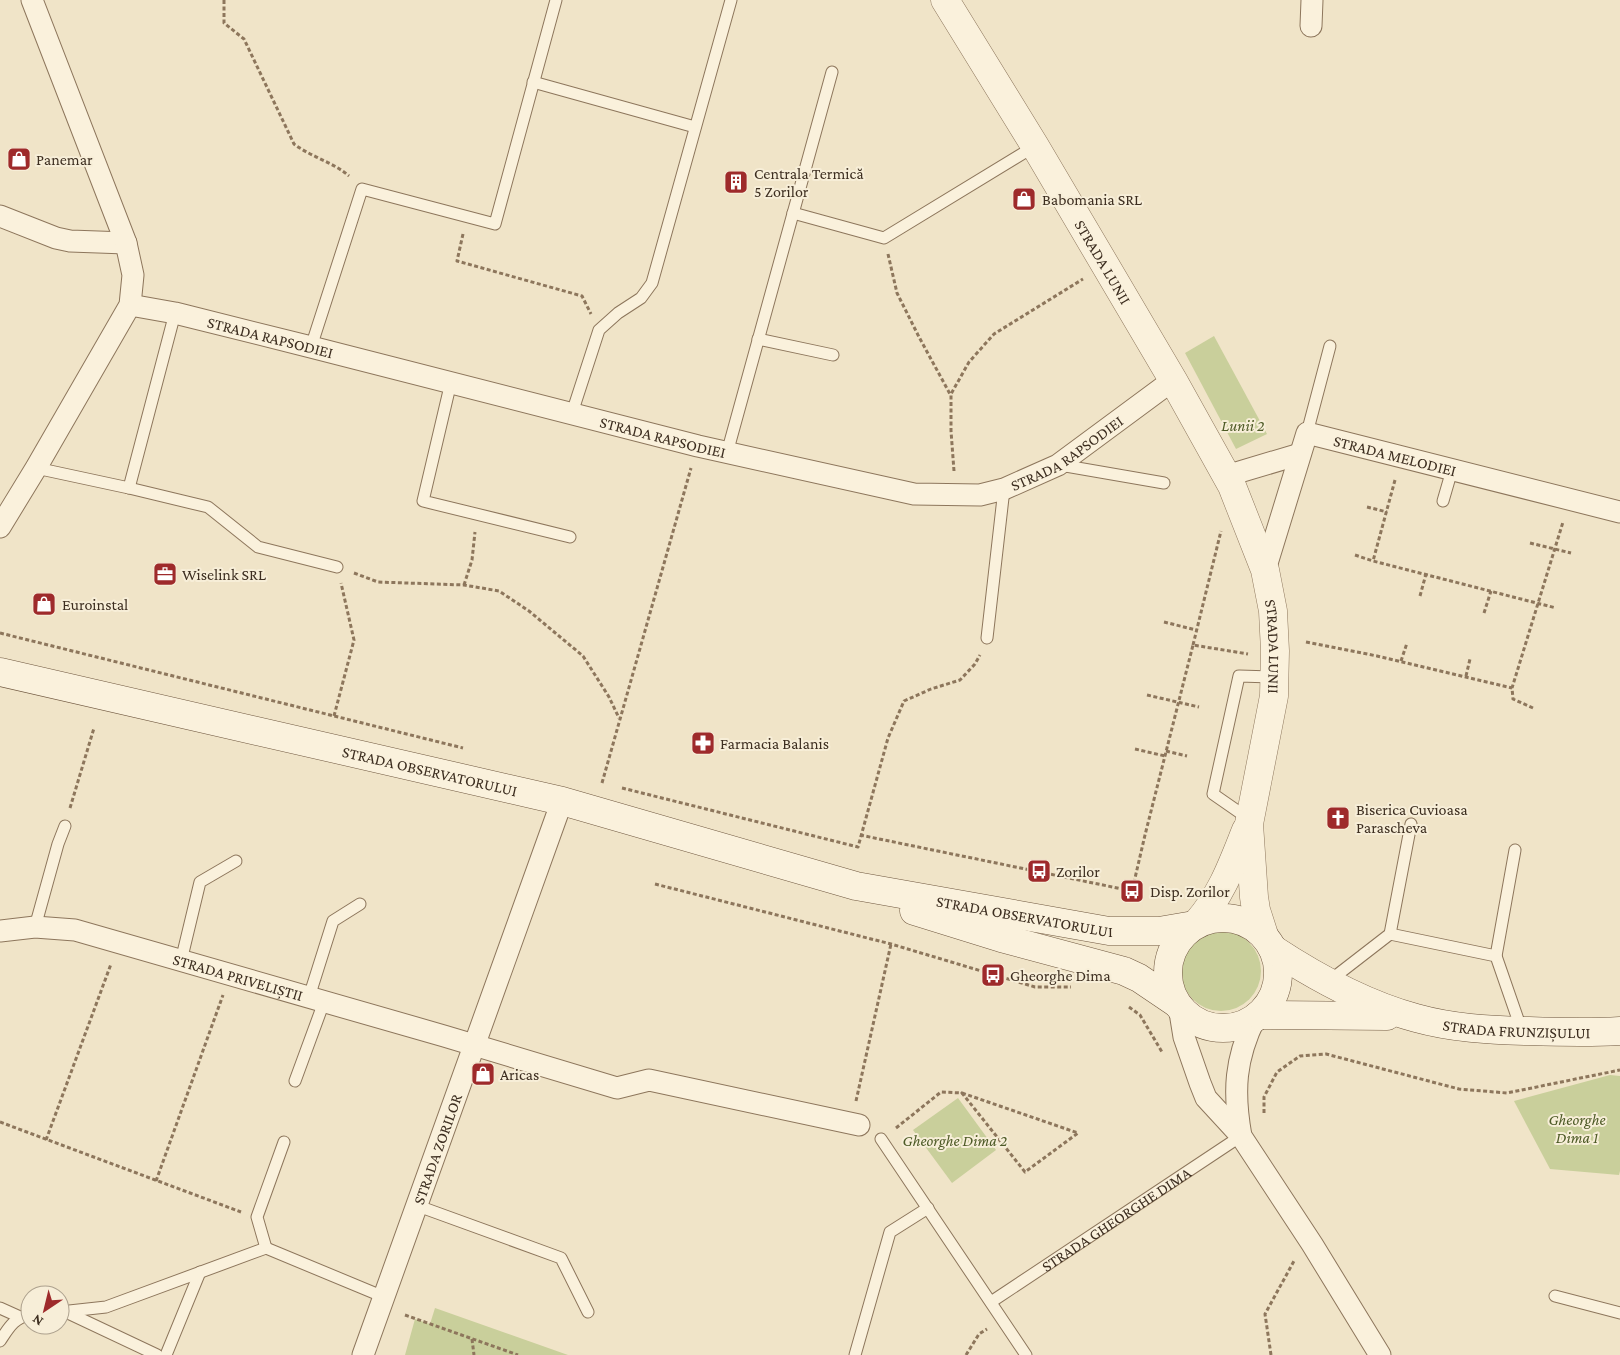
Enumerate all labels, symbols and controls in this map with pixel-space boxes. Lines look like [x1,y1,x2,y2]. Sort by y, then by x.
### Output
shop icon: Panemar [6,146,32,172]
place label: Panemar [36,151,93,168]
place label: Centrala Termică 5 Zorilor [754,165,864,200]
building icon: Centrala Termică 5 Zorilor [723,169,749,195]
shop icon: Babomania SRL [1011,186,1037,212]
place label: Babomania SRL [1042,191,1142,208]
street label: STRADA LUNII [1072,217,1135,307]
street label: STRADA RAPSODIEI [206,313,335,361]
street label: STRADA RAPSODIEI [1008,412,1126,493]
street label: STRADA RAPSODIEI [598,413,727,460]
park label: Lunii 2 [1221,417,1265,434]
street label: STRADA MELODIEI [1332,432,1458,479]
office icon: Wiselink SRL [152,561,178,587]
place label: Wiselink SRL [182,566,266,583]
shop icon: Euroinstal [31,591,57,617]
place label: Euroinstal [62,596,128,613]
street label: STRADA LUNII [1262,598,1284,694]
pharmacy icon: Farmacia Balanis [690,730,716,756]
place label: Farmacia Balanis [720,735,829,752]
street label: STRADA OBSERVATORULUI [341,742,519,799]
place label: Biserica Cuvioasa Parascheva [1356,801,1468,836]
church icon: Biserica Cuvioasa Parascheva [1325,805,1351,831]
bus stop icon: Zorilor [1026,858,1052,884]
place label: Zorilor [1056,863,1100,880]
bus stop icon: Disp. Zorilor [1119,878,1145,904]
place label: Disp. Zorilor [1150,883,1230,901]
street label: STRADA OBSERVATORULUI [935,892,1113,940]
street label: STRADA PRIVELIȘTII [171,950,305,1004]
bus stop icon: Gheorghe Dima [980,962,1006,988]
place label: Gheorghe Dima [1010,967,1111,985]
street label: STRADA FRUNZIȘULUI [1442,1016,1591,1042]
shop icon: Aricas [470,1061,496,1087]
place label: Aricas [500,1066,539,1083]
street label: STRADA ZORILOR [409,1091,465,1207]
park label: Gheorghe Dima 1 [1548,1111,1606,1146]
park label: Gheorghe Dima 2 [903,1132,1007,1150]
street label: STRADA GHEORGHE DIMA [1038,1163,1194,1275]
north arrow [20,1285,70,1335]
text: N [29,1311,46,1330]

